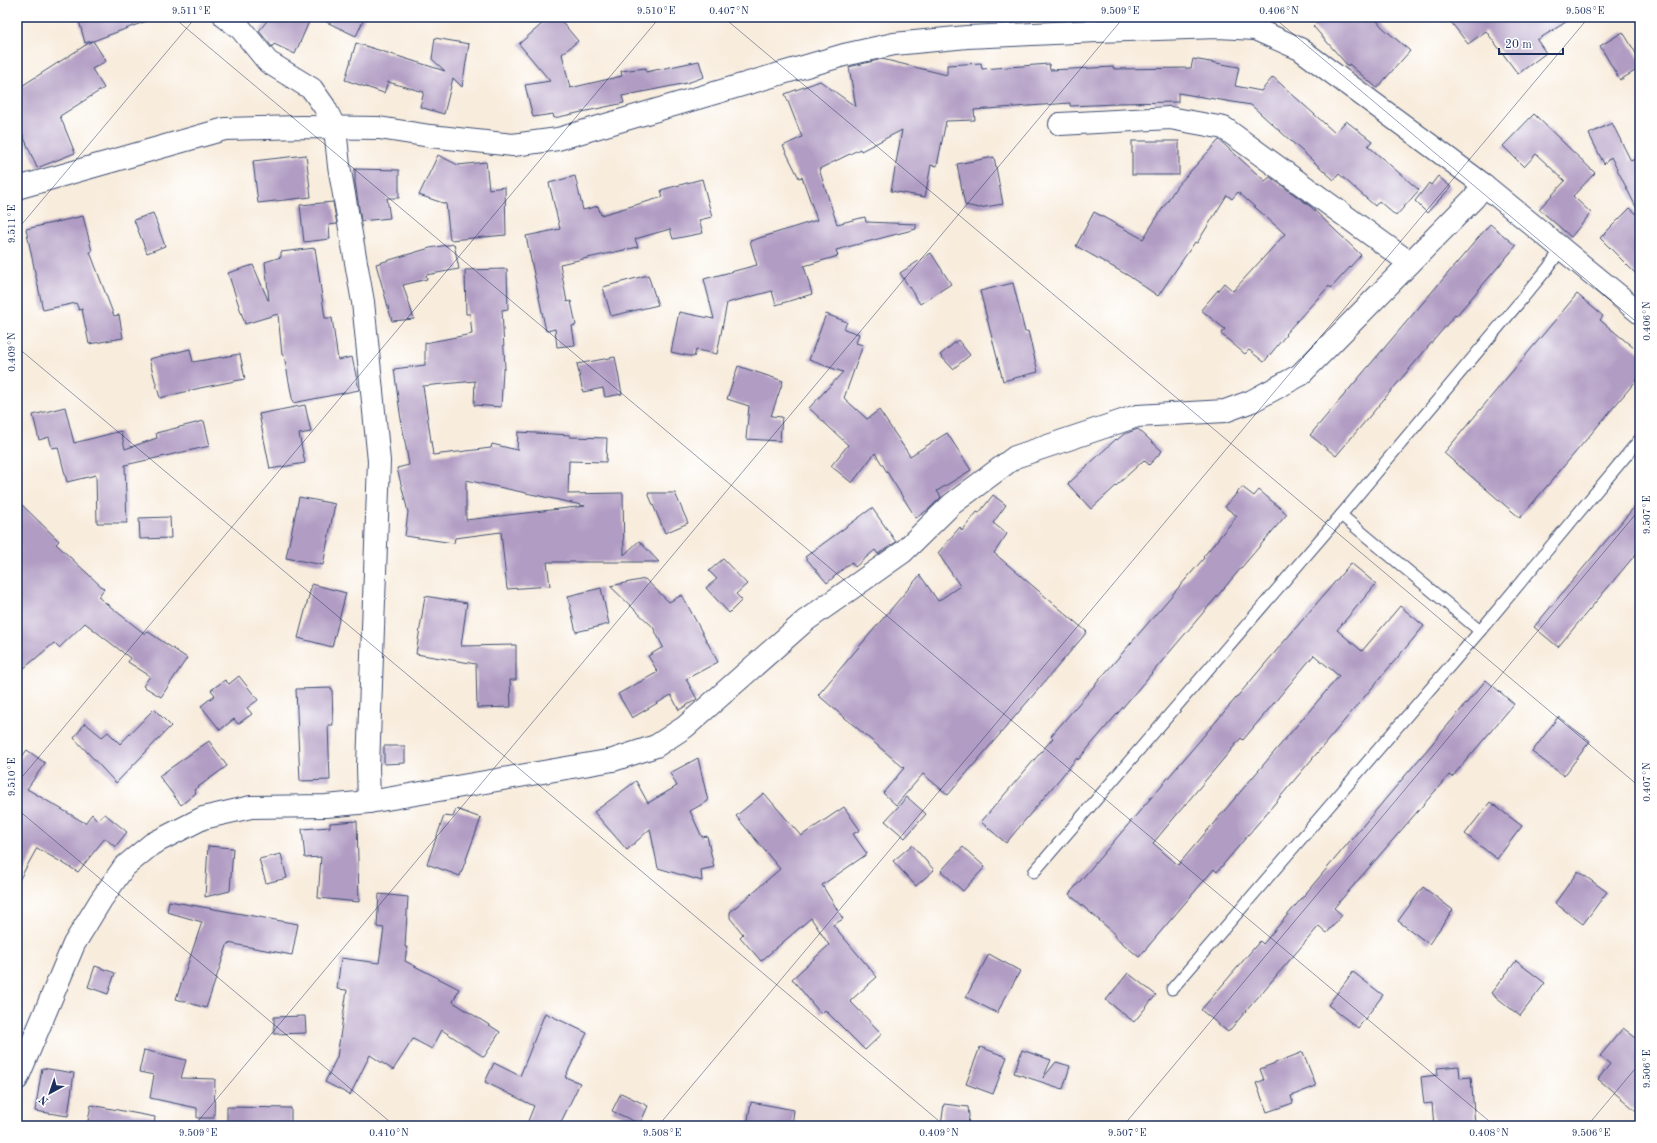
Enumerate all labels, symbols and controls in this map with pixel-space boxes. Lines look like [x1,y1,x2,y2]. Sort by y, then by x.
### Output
text: 9.511°E [172,6,210,16]
text: 9.510°E [637,6,675,16]
text: 0.407°N [709,6,749,16]
text: 9.509°E [1101,6,1139,16]
text: 0.406°N [1259,6,1299,16]
text: 9.508°E [1566,6,1604,16]
scale bar [1499,30,1563,56]
text: 20 m [1505,39,1532,51]
text: 9.511°E [7,205,17,243]
text: 0.406°N [1642,301,1652,341]
text: 0.409°N [7,332,17,372]
text: 9.507°E [1642,496,1652,534]
text: 9.510°E [7,758,17,796]
text: 0.407°N [1642,762,1652,802]
text: 9.506°E [1642,1050,1652,1088]
north arrow [30,1073,70,1113]
text: N [37,1092,51,1106]
text: 9.509°E [179,1128,217,1138]
text: 0.410°N [369,1128,409,1138]
text: 9.508°E [643,1128,681,1138]
text: 0.409°N [919,1128,959,1138]
text: 9.507°E [1108,1128,1146,1138]
text: 0.408°N [1469,1128,1509,1138]
text: 9.506°E [1572,1128,1610,1138]

